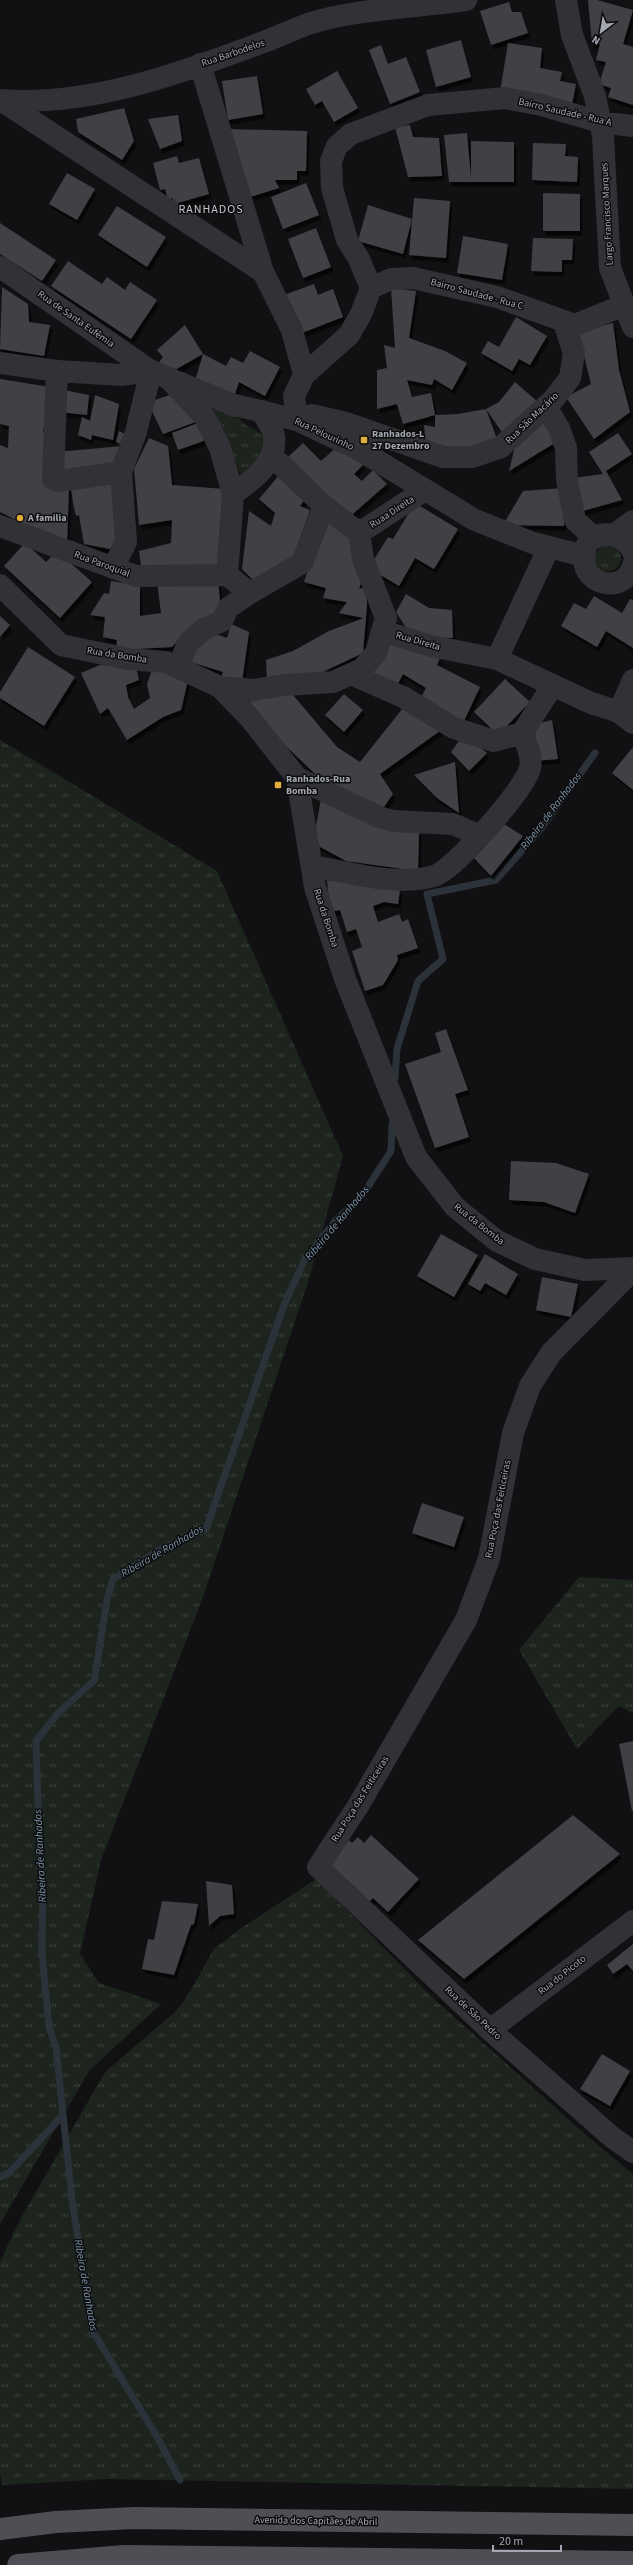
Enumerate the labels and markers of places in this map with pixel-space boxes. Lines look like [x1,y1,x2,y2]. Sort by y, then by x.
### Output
place label: Ranhados-L 27 Dezembro [372,427,430,453]
marker: Ranhados-L 27 Dezembro [359,435,369,445]
place label: A familia [27,511,66,525]
marker: A familia [15,513,25,523]
place label: Ranhados-Rua Bomba [286,772,350,798]
marker: Ranhados-Rua Bomba [273,780,283,790]

